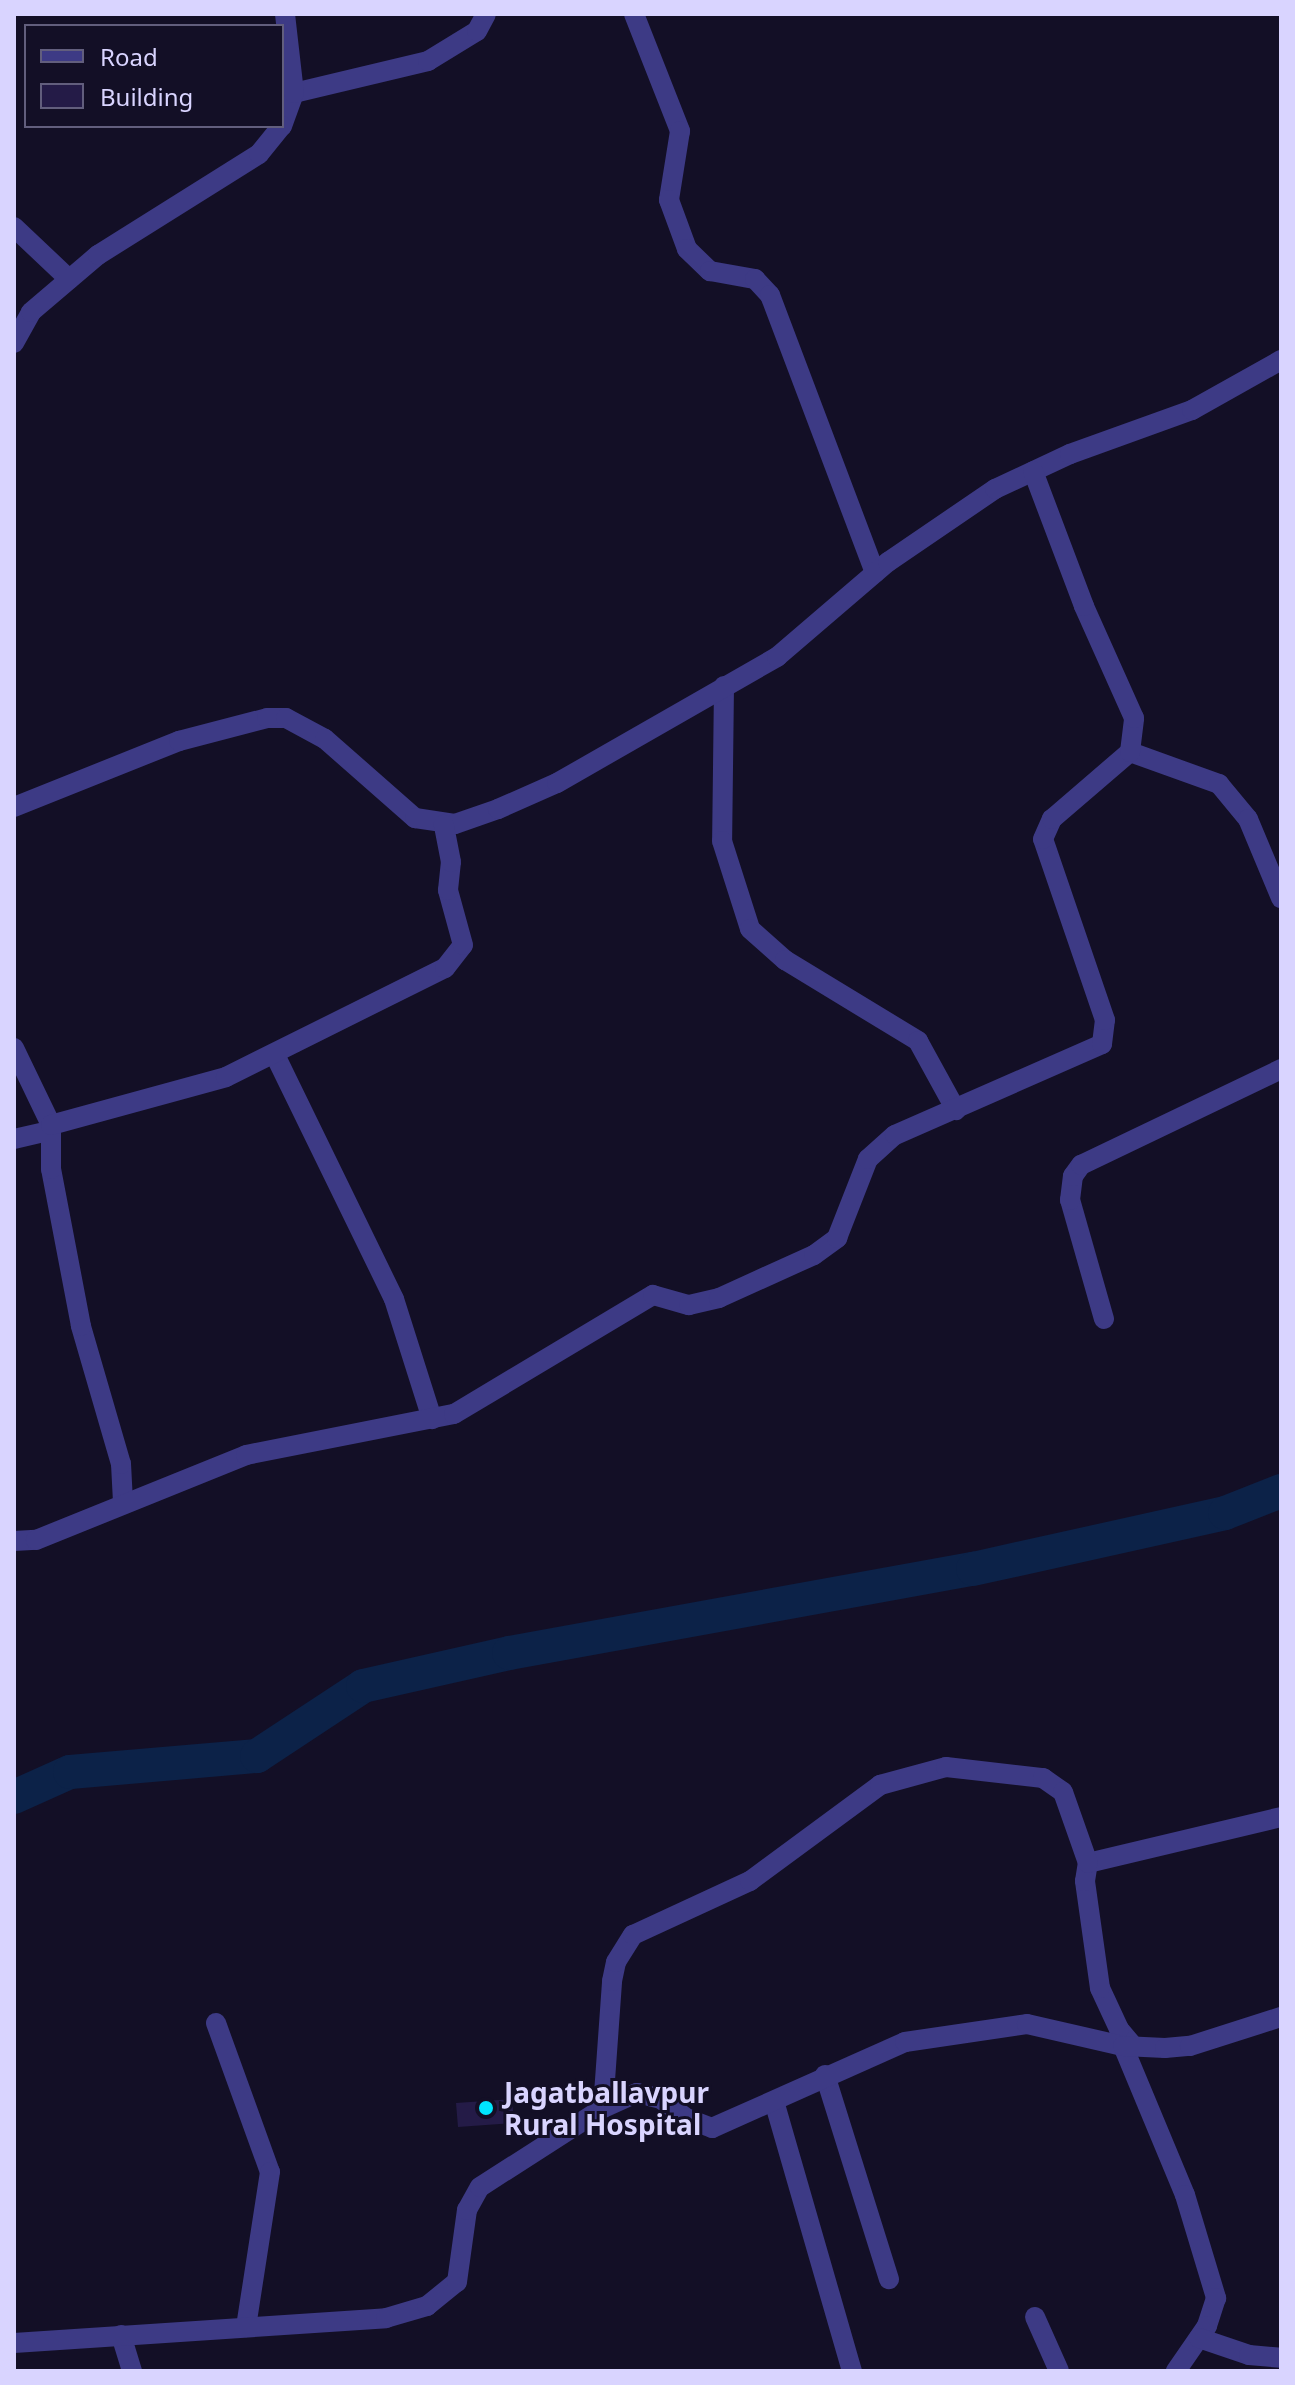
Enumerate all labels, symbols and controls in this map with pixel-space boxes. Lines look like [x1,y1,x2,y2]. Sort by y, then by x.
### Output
legend [24,24,284,128]
text: Road [100,40,158,73]
text: Building [100,80,193,113]
place label: Jagatballavpur Rural Hospital [504,2075,709,2141]
marker: Jagatballavpur Rural Hospital [475,2097,497,2119]

